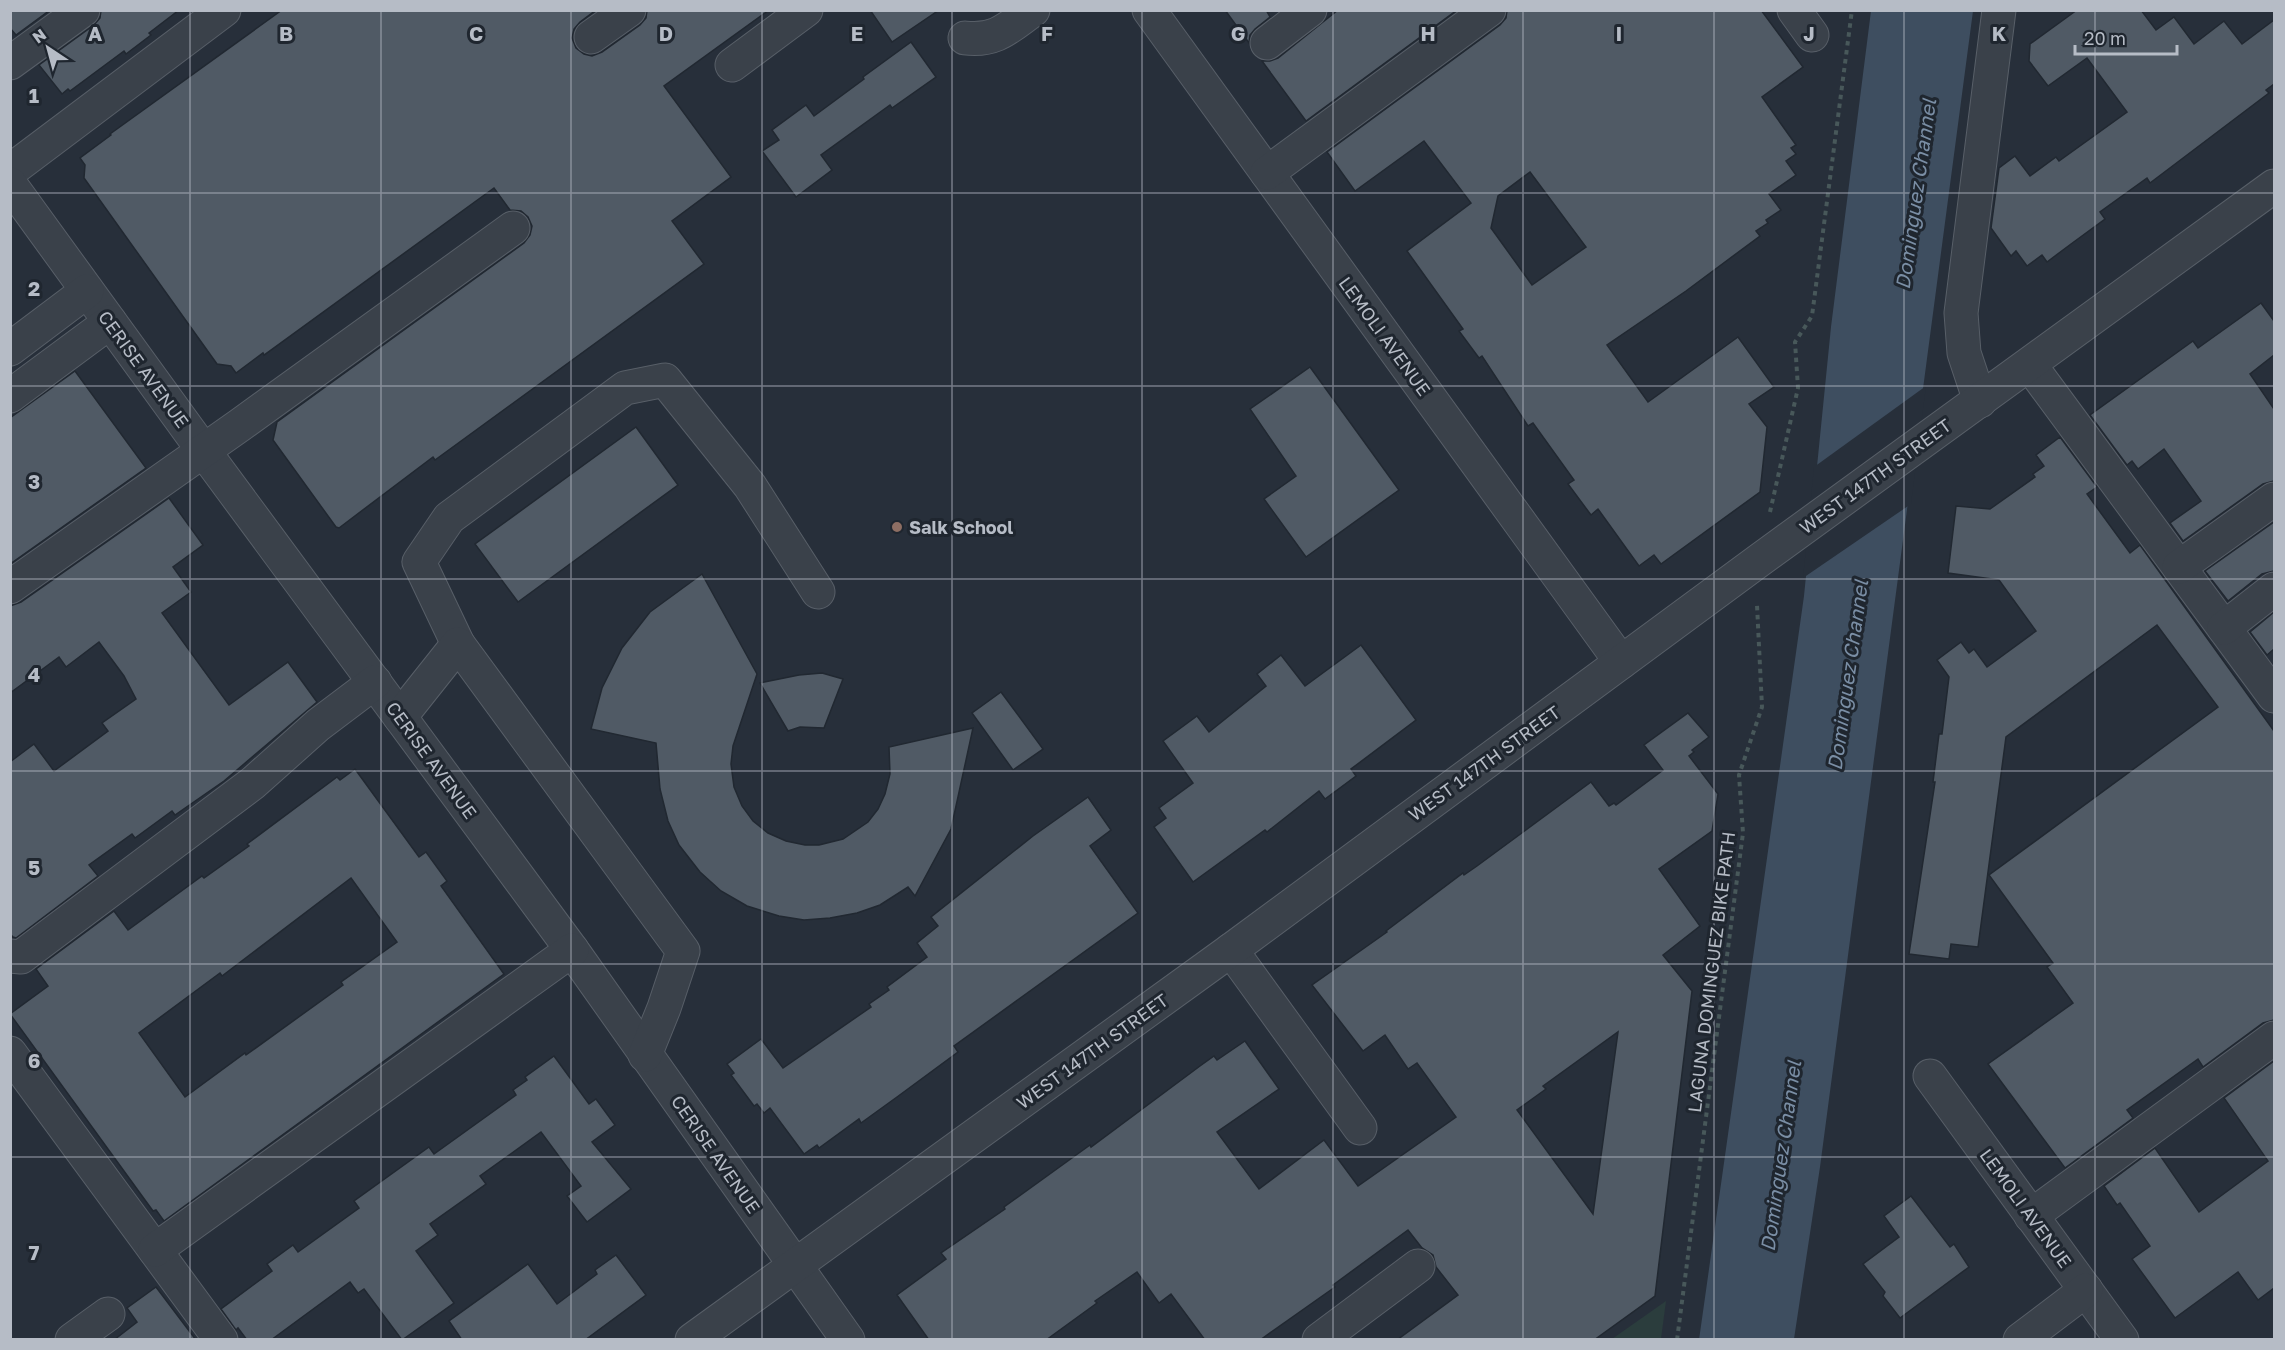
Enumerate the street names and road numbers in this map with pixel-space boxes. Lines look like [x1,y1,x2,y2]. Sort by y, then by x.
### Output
street label: LEMOLI AVENUE [1334,272,1436,400]
street label: CERISE AVENUE [94,306,194,432]
street label: WEST 147TH STREET [1795,414,1955,538]
street label: CERISE AVENUE [382,697,482,823]
street label: WEST 147TH STREET [1404,701,1564,825]
street label: LAGUNA DOMINGUEZ BIKE PATH [1683,830,1739,1114]
street label: WEST 147TH STREET [1012,989,1172,1113]
street label: CERISE AVENUE [667,1091,765,1217]
street label: LEMOLI AVENUE [1975,1144,2077,1272]

